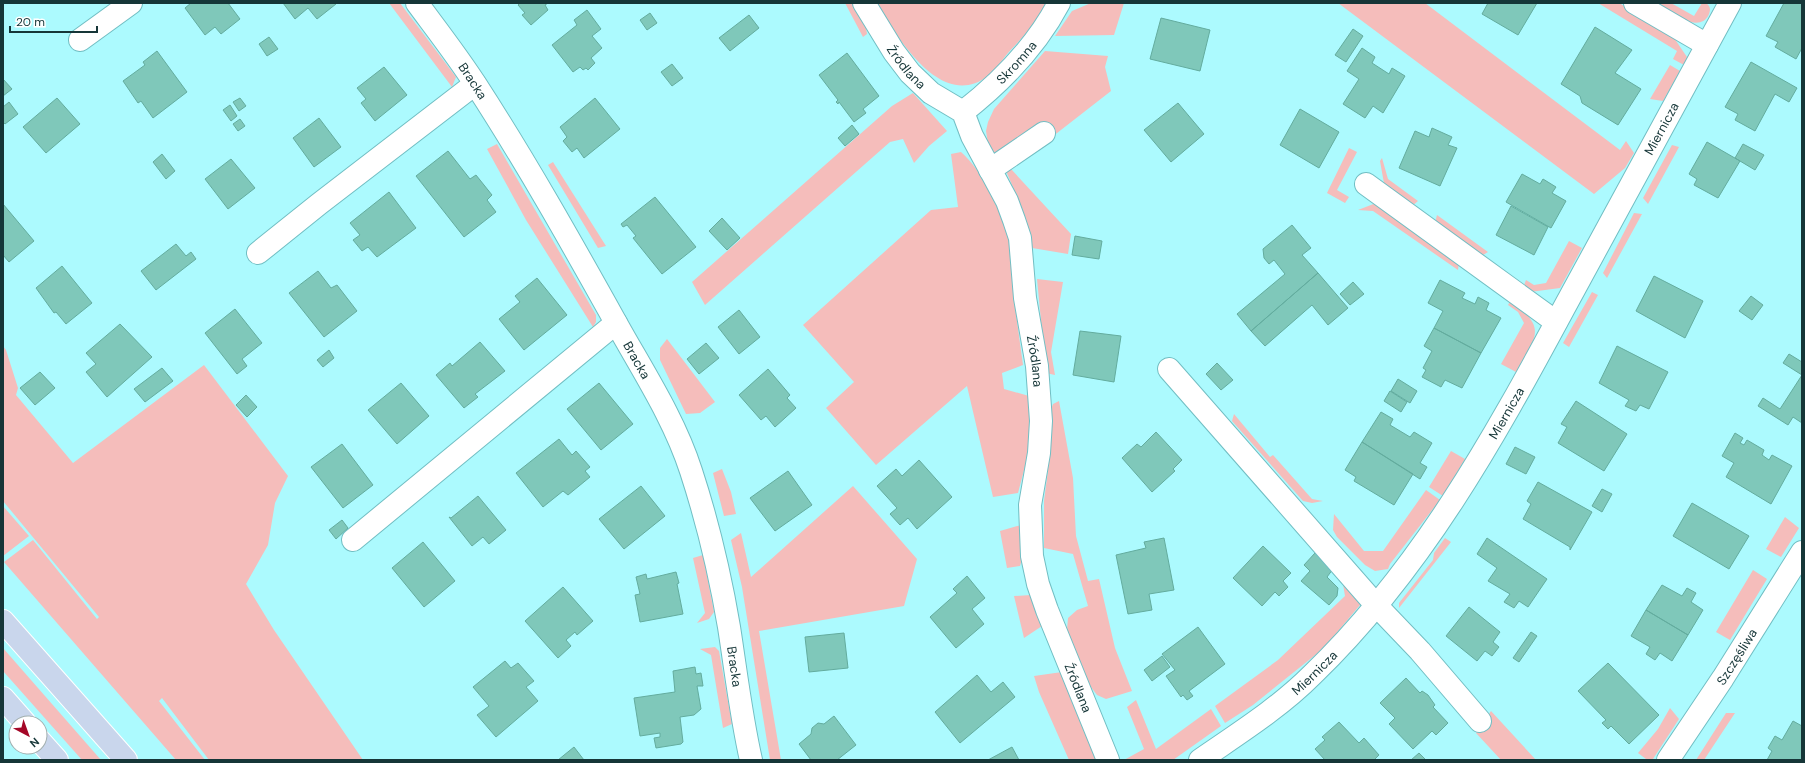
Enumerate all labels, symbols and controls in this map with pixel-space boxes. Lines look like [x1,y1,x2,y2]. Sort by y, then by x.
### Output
scale bar [10,8,97,34]
text: 20 m [16,14,45,30]
street label: Skromna [992,37,1040,87]
street label: Źródlana [883,42,930,92]
street label: Bracka [455,59,491,102]
street label: Miernicza [1640,99,1682,158]
street label: Źródlana [1023,334,1047,388]
street label: Bracka [620,338,655,382]
street label: Miernicza [1484,384,1528,442]
street label: Szczęśliwa [1712,625,1761,688]
street label: Bracka [724,645,746,688]
street label: Miernicza [1288,647,1341,699]
street label: Źródlana [1061,660,1096,715]
north arrow [8,715,48,755]
text: N [27,735,42,750]

